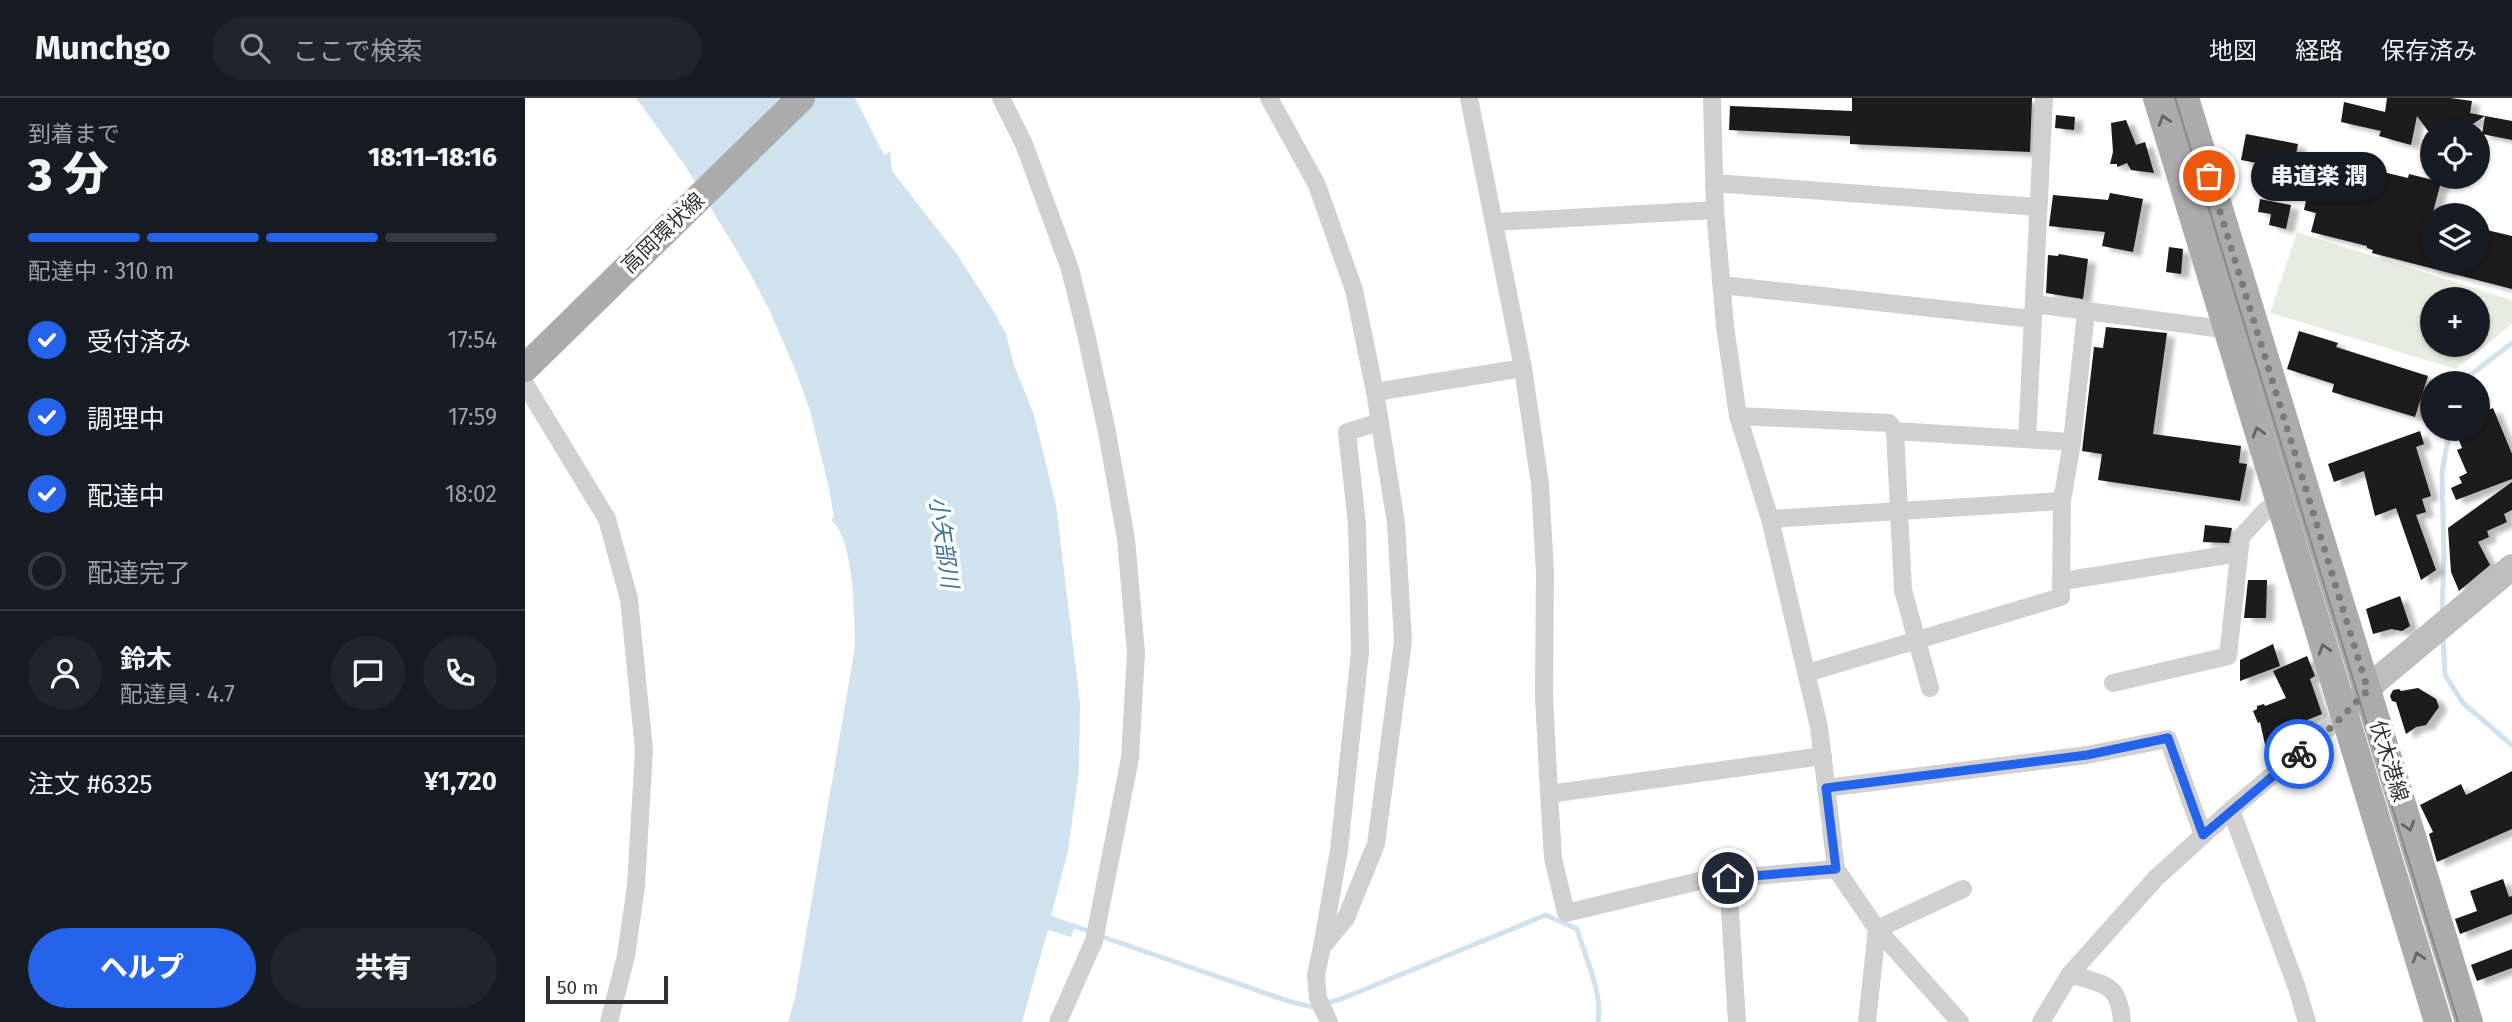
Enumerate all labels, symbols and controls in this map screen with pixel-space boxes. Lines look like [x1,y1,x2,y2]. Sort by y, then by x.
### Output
search box [212,17,702,80]
text: Munchgo [35,28,170,68]
icon: search [236,29,274,67]
text: ここで検索 [292,36,422,67]
text: 地図 [2209,37,2257,65]
text: 経路 [2295,37,2343,65]
text: 保存済み [2381,37,2477,65]
one-way arrow [2158,114,2173,126]
map controls [2420,119,2490,441]
button: locate [2420,119,2490,189]
text: 到着まで [28,120,120,148]
text: 18:11–18:16 [368,142,497,173]
pin [2179,146,2239,206]
text: 3 分 [28,147,109,202]
callout: 串道楽 潤 [2251,152,2387,200]
icon: bag [2190,157,2228,195]
text: 串道楽 潤 [2270,162,2368,190]
street label: 高岡環状線 [616,187,710,279]
button: layers [2420,203,2490,273]
text: 配達中 · 310 m [28,257,174,285]
button: + [2420,287,2490,357]
icon: check [28,321,66,359]
text: 17:54 [447,326,497,354]
text: 受付済み [87,327,191,358]
button: − [2420,371,2490,441]
icon: check [28,398,66,436]
text: 17:59 [448,403,497,431]
text: 調理中 [87,404,165,435]
one-way arrow [2252,426,2267,438]
icon: check [28,475,66,513]
text: 18:02 [445,480,497,508]
text: 配達中 [87,481,165,512]
water label: 小矢部川 [924,494,965,592]
text: 配達完了 [87,558,191,589]
button: person [28,636,102,710]
button: chat [331,636,405,710]
button: phone [423,636,497,710]
text: 鈴木 [120,644,172,675]
one-way arrow [2318,644,2333,656]
text: 配達員 · 4.7 [120,680,235,708]
street label: 伏木港線 [2364,717,2414,805]
courier [2264,719,2334,789]
icon: bike [2280,735,2318,773]
text: ¥1,720 [424,766,497,797]
text: 注文 #6325 [28,769,153,800]
one-way arrow [2401,819,2416,831]
pin [1698,848,1758,908]
icon: home [1709,859,1747,897]
button: ヘルプ [28,928,256,1008]
button: 共有 [270,928,497,1008]
one-way arrow [2412,951,2426,963]
scale bar [546,973,669,1005]
text: 50 m [557,976,598,999]

